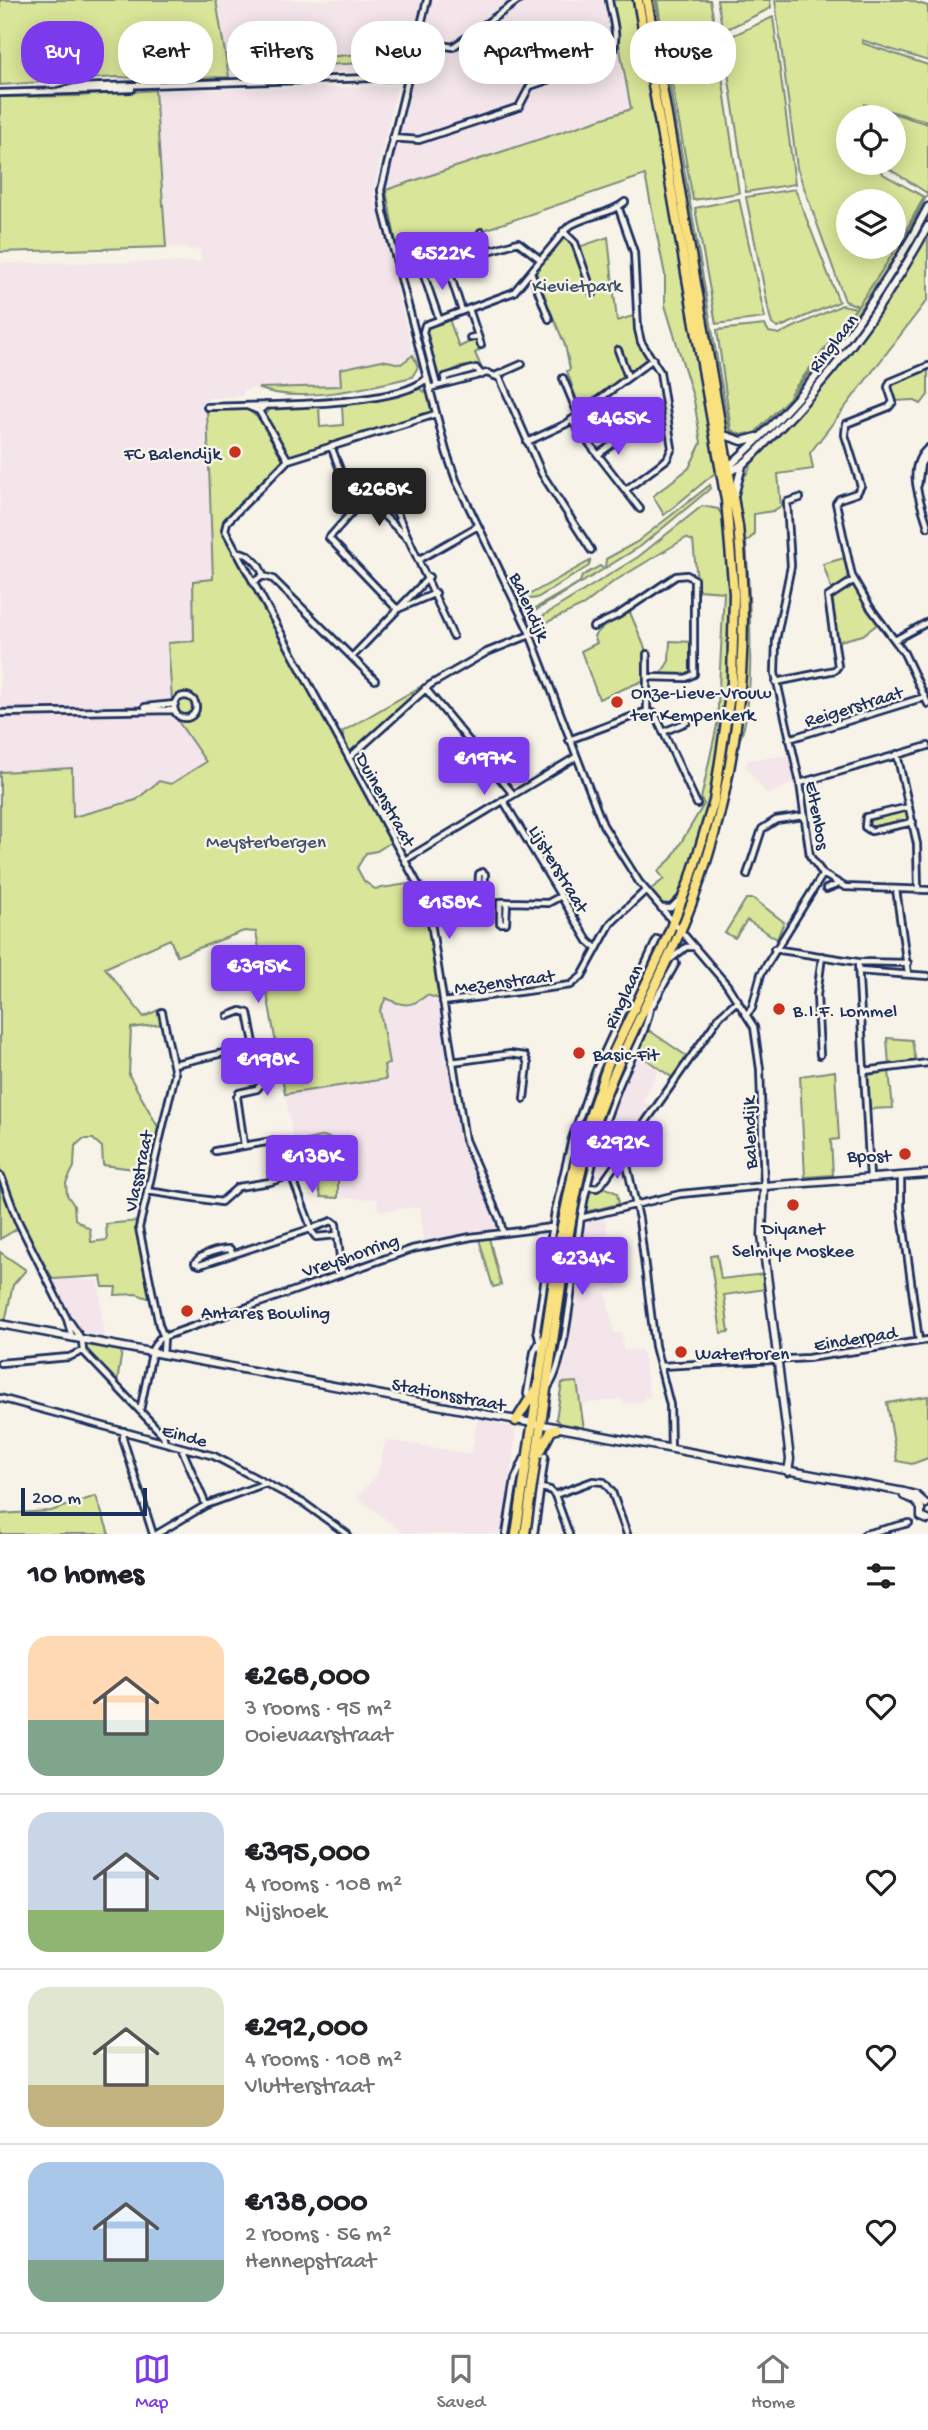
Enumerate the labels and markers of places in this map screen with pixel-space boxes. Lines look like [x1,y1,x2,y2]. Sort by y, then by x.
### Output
pin: €522K [393,232,491,292]
pin: €465K [569,398,667,457]
place label: FC Balendijk [123,444,223,467]
marker: FC Balendijk [227,444,243,460]
pin: €268K [330,468,428,528]
place label: Onze-Lieve-Vrouw ter Kempenkerk [629,683,772,728]
marker: Onze-Lieve-Vrouw ter Kempenkerk [609,694,625,710]
pin: €197K [435,738,533,797]
pin: €158K [400,881,498,941]
pin: €395K [209,946,307,1005]
marker: B.I.F. Lommel [771,1001,787,1017]
place label: B.I.F. Lommel [792,1001,897,1024]
pin: €198K [218,1038,316,1098]
marker: Basic-Fit [571,1045,587,1061]
place label: Basic-Fit [592,1045,661,1068]
pin: €292K [568,1122,666,1181]
pin: €138K [263,1136,361,1195]
place label: Bpost [846,1146,893,1169]
marker: Bpost [897,1146,913,1162]
marker: Diyanet Selmiye Moskee [785,1197,801,1213]
place label: Diyanet Selmiye Moskee [732,1219,854,1264]
pin: €234K [533,1238,631,1297]
marker: Antares Bowling [179,1303,195,1319]
place label: Antares Bowling [201,1303,330,1326]
marker: Watertoren [673,1344,689,1360]
place label: Watertoren [695,1344,789,1367]

